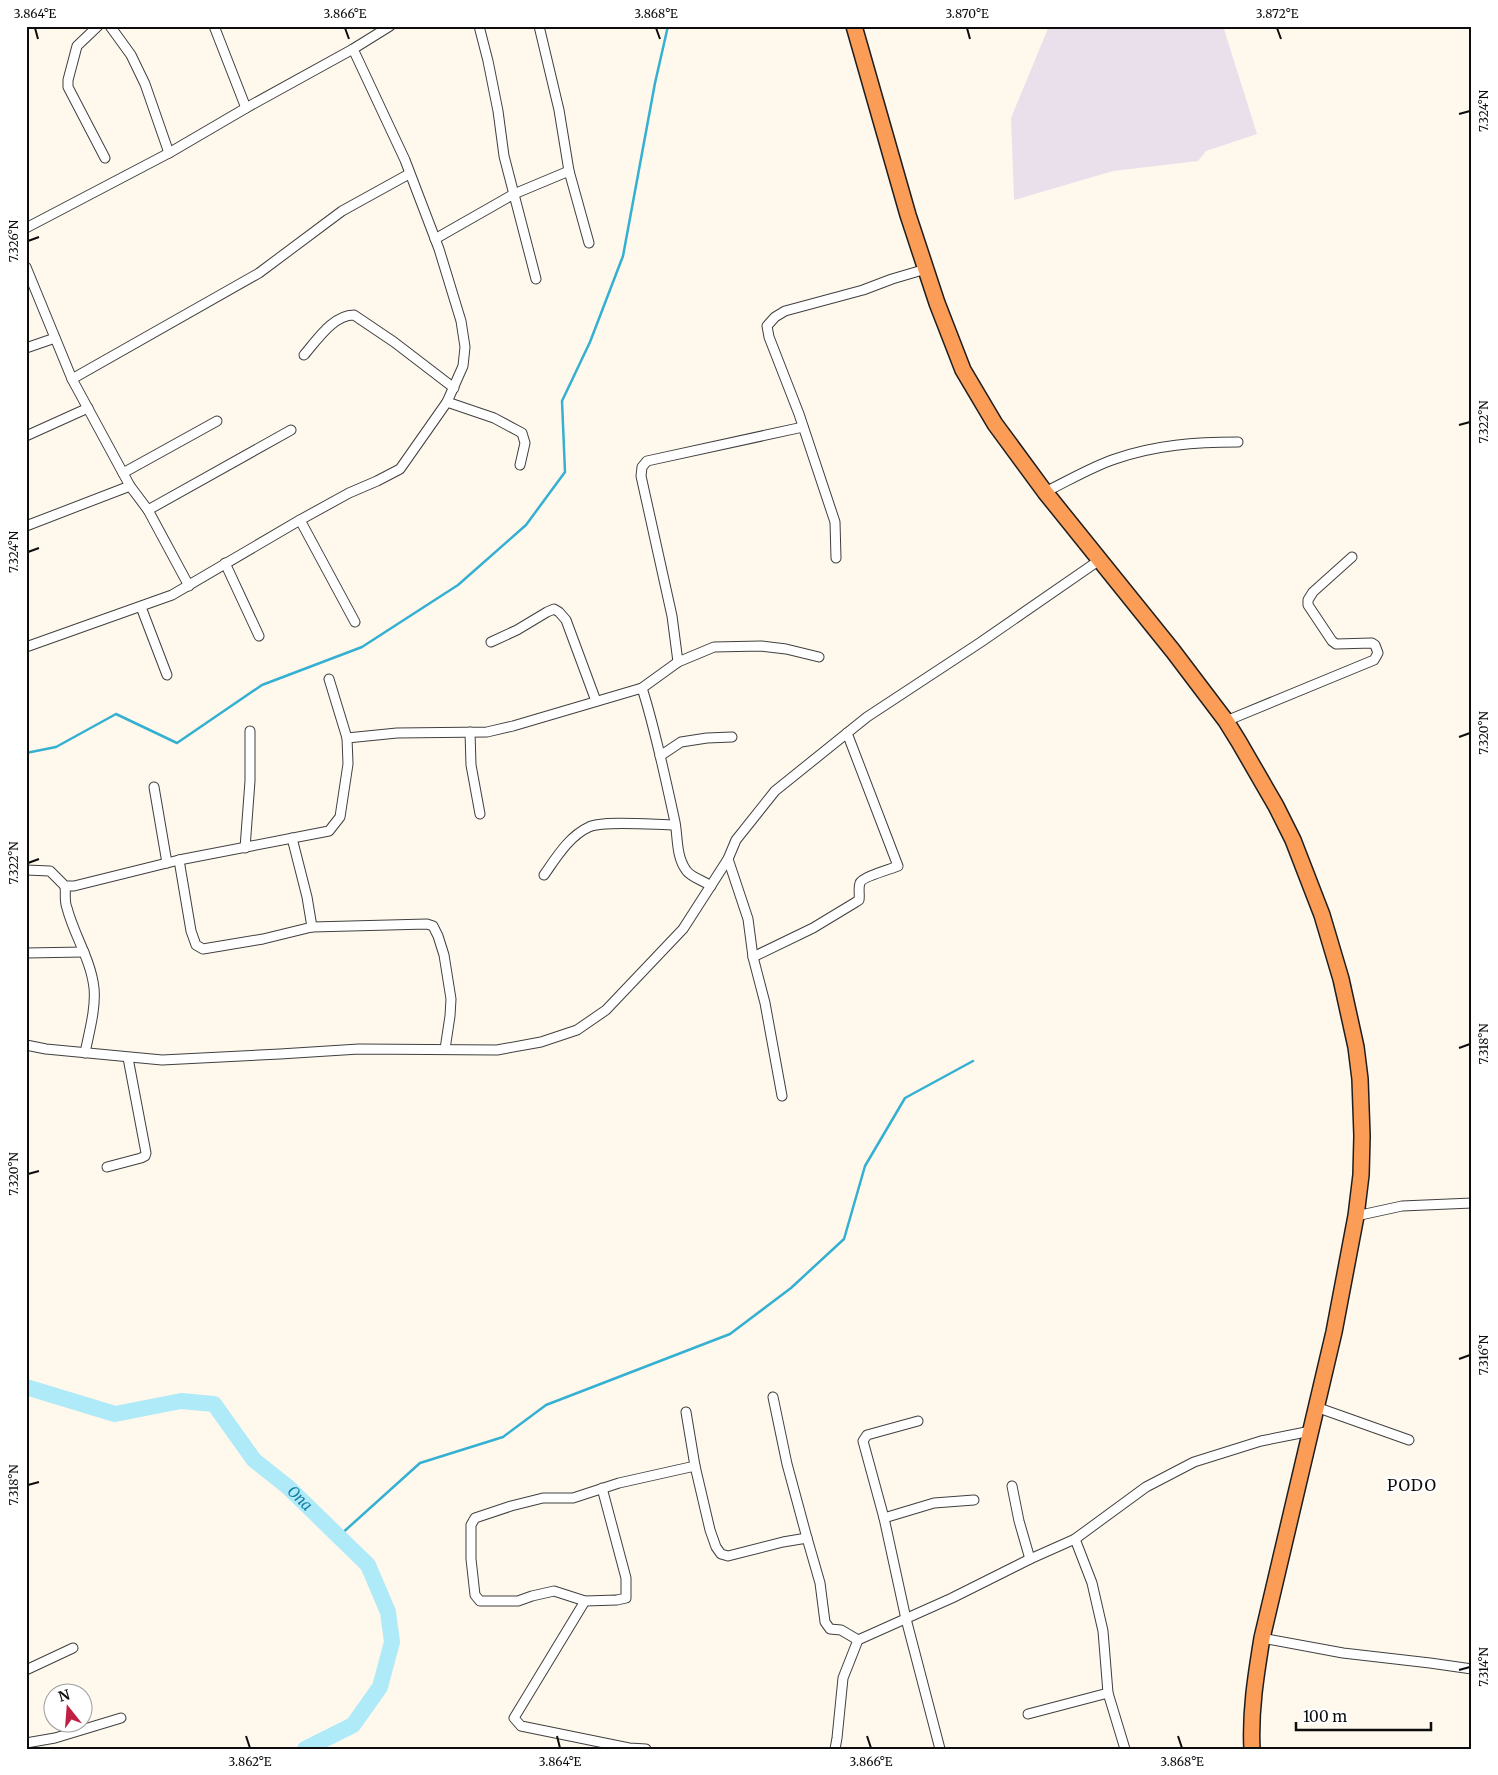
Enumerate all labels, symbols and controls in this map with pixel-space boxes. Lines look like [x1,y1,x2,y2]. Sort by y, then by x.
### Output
text: 3.864°E [14,6,57,21]
text: 3.866°E [324,6,367,21]
text: 3.868°E [634,6,678,21]
text: 3.870°E [945,6,989,21]
text: 3.872°E [1256,6,1299,21]
text: 7.324°N [1476,89,1491,132]
text: 7.326°N [6,219,21,262]
text: 7.322°N [1476,400,1491,443]
text: 7.324°N [6,530,21,573]
text: 7.320°N [1476,710,1491,755]
text: 7.322°N [6,841,21,884]
text: 7.318°N [1476,1023,1491,1065]
text: 7.320°N [6,1151,21,1196]
text: 7.316°N [1476,1334,1491,1375]
text: 7.318°N [6,1464,21,1506]
district label: PODO [1387,1475,1437,1495]
water label: Ona [283,1481,317,1515]
text: 7.314°N [1476,1646,1491,1687]
north arrow [42,1682,92,1732]
text: N [56,1685,72,1706]
scale bar [1296,1700,1430,1732]
text: 100 m [1303,1707,1347,1726]
text: 3.862°E [229,1754,272,1769]
text: 3.864°E [539,1754,582,1769]
text: 3.866°E [850,1754,893,1769]
text: 3.868°E [1160,1754,1204,1769]

